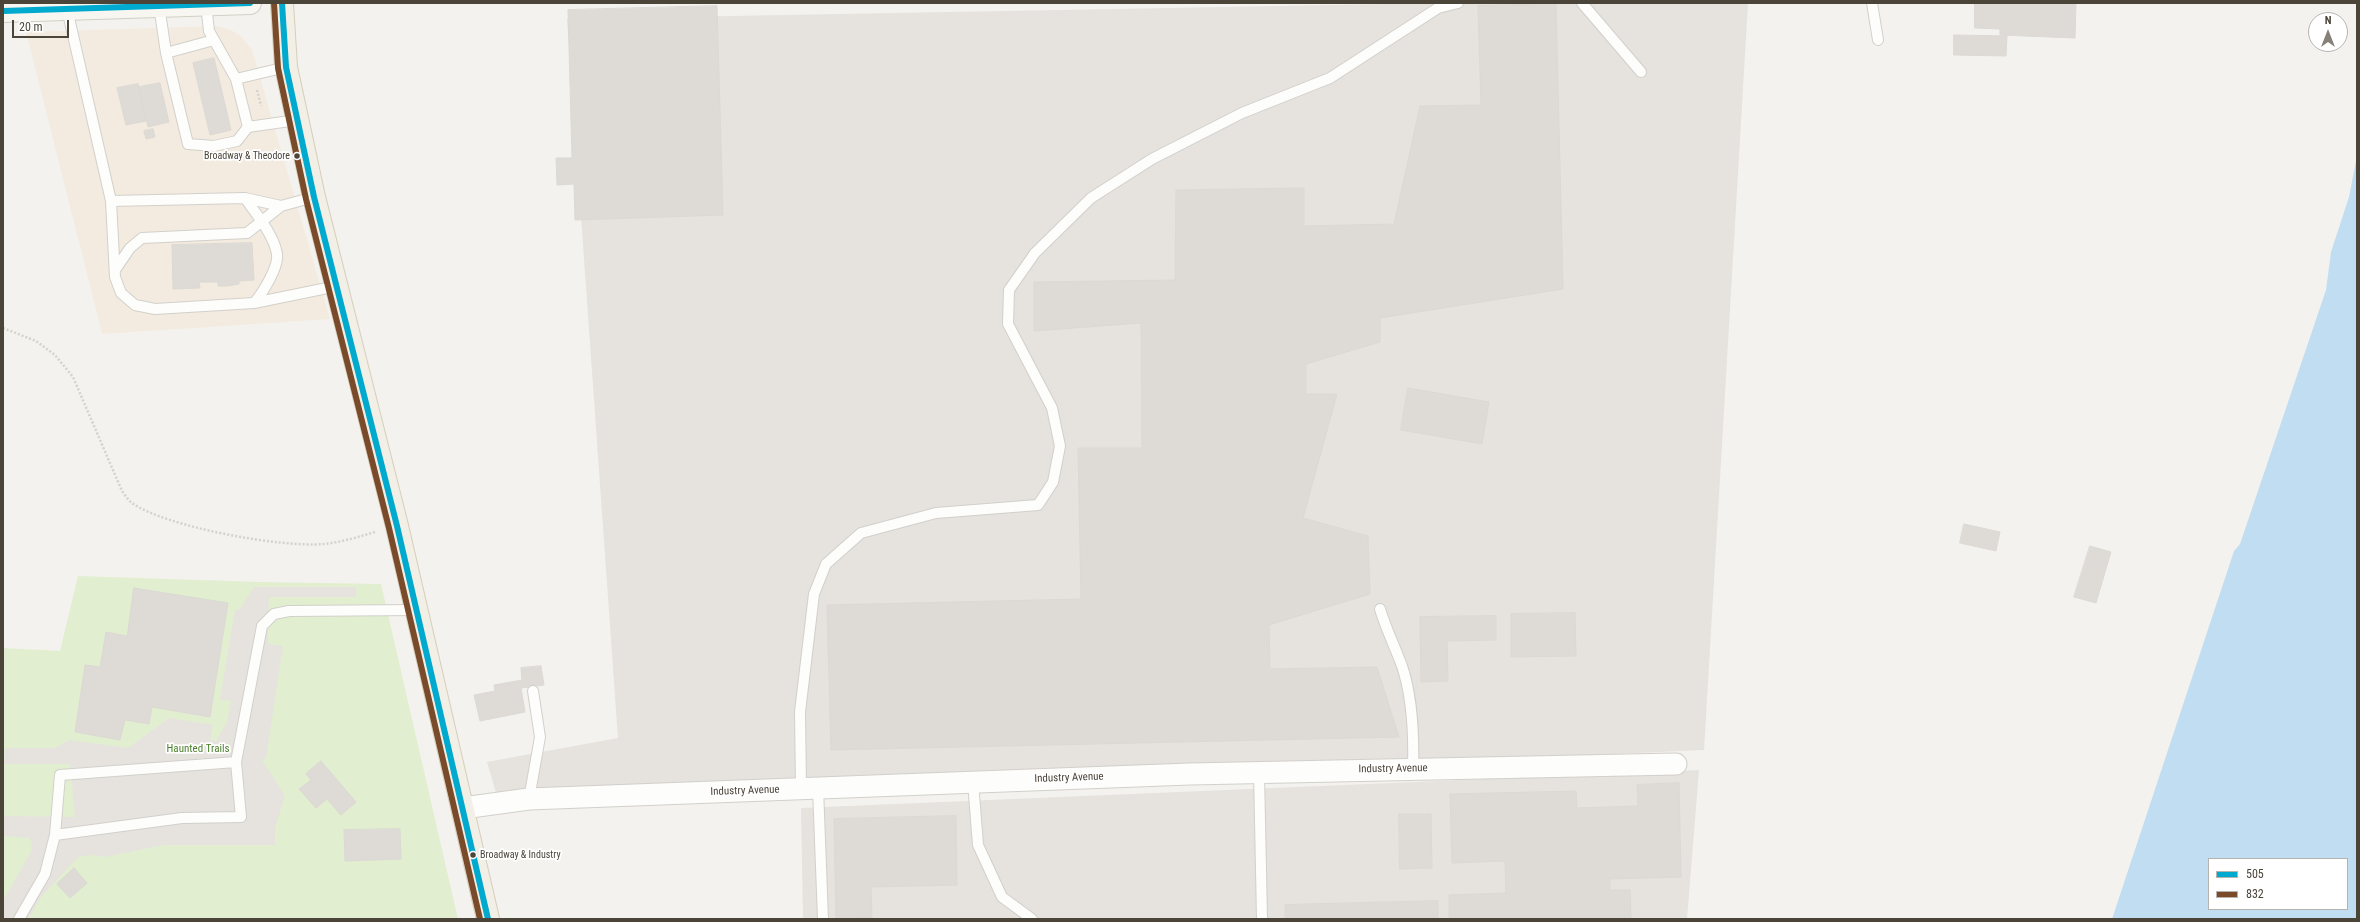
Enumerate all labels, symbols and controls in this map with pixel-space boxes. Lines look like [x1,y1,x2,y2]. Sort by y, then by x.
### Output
scale bar [14,12,71,38]
north arrow [2308,12,2348,52]
text: N [2325,14,2331,27]
text: 20 m [19,20,43,34]
place label: Broadway & Theodore [204,150,290,162]
marker: Broadway & Theodore [292,151,302,161]
park label: Haunted Trails [167,742,229,756]
street label: Industry Avenue [1358,762,1428,776]
street label: Industry Avenue [1034,770,1104,786]
street label: Industry Avenue [710,783,780,799]
place label: Broadway & Industry [480,849,561,861]
marker: Broadway & Industry [468,850,478,860]
legend [2208,858,2348,910]
text: 505 [2246,867,2264,881]
text: 832 [2246,887,2264,901]

